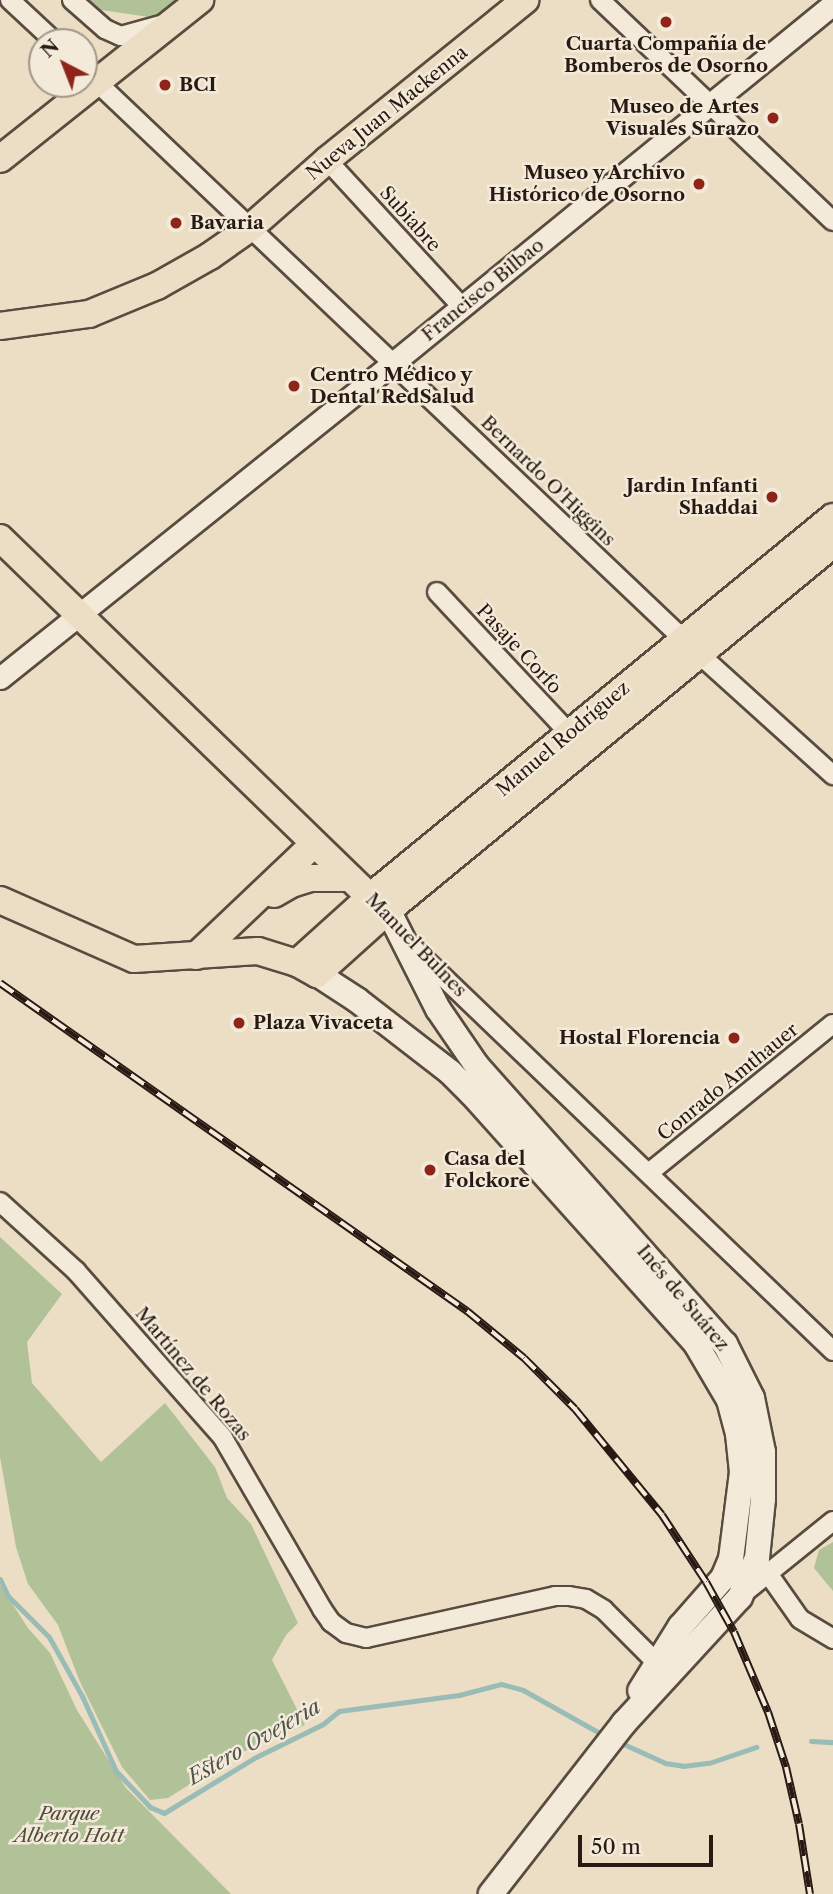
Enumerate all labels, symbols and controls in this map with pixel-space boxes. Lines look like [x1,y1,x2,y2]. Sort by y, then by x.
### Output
marker: Cuarta Compañía de Bomberos de Osorno [658,14,674,30]
north arrow [28,28,98,98]
place label: Cuarta Compañía de Bomberos de Osorno [564,33,768,77]
text: N [36,34,64,63]
street label: Nueva Juan Mackenna [302,41,472,185]
place label: BCI [179,74,216,96]
marker: BCI [157,77,173,93]
place label: Museo de Artes Visuales Surazo [606,96,759,140]
marker: Museo de Artes Visuales Surazo [765,110,781,126]
place label: Museo y Archivo Histórico de Osorno [489,162,685,206]
marker: Museo y Archivo Histórico de Osorno [691,176,707,192]
street label: Subiabre [375,182,445,256]
place label: Bavaria [190,212,264,234]
marker: Bavaria [168,215,184,231]
street label: Francisco Bilbao [417,234,549,346]
place label: Centro Médico y Dental RedSalud [310,364,474,408]
marker: Centro Médico y Dental RedSalud [284,376,304,396]
street label: Bernardo O'Higgins [476,411,620,551]
place label: Jardin Infanti Shaddai [626,475,758,519]
marker: Jardin Infanti Shaddai [764,489,780,505]
street label: Pasaje Corfo [472,599,566,699]
street label: Manuel Rodríguez [492,677,634,801]
street label: Manuel Bulnes [361,888,471,1002]
place label: Plaza Vivaceta [253,1012,394,1034]
marker: Plaza Vivaceta [231,1015,247,1031]
street label: Conrado Amthauer [653,1018,803,1146]
place label: Hostal Florencia [559,1027,720,1049]
marker: Hostal Florencia [726,1030,742,1046]
place label: Casa del Folckore [444,1148,530,1192]
marker: Casa del Folckore [422,1162,438,1178]
street label: Inés de Suárez [632,1240,734,1356]
street label: Martínez de Rozas [130,1302,256,1446]
water label: Estero Ovejeria [183,1694,325,1790]
park label: Parque Alberto Hott [14,1803,124,1847]
scale bar [581,1820,716,1864]
text: 50 m [591,1834,641,1859]

